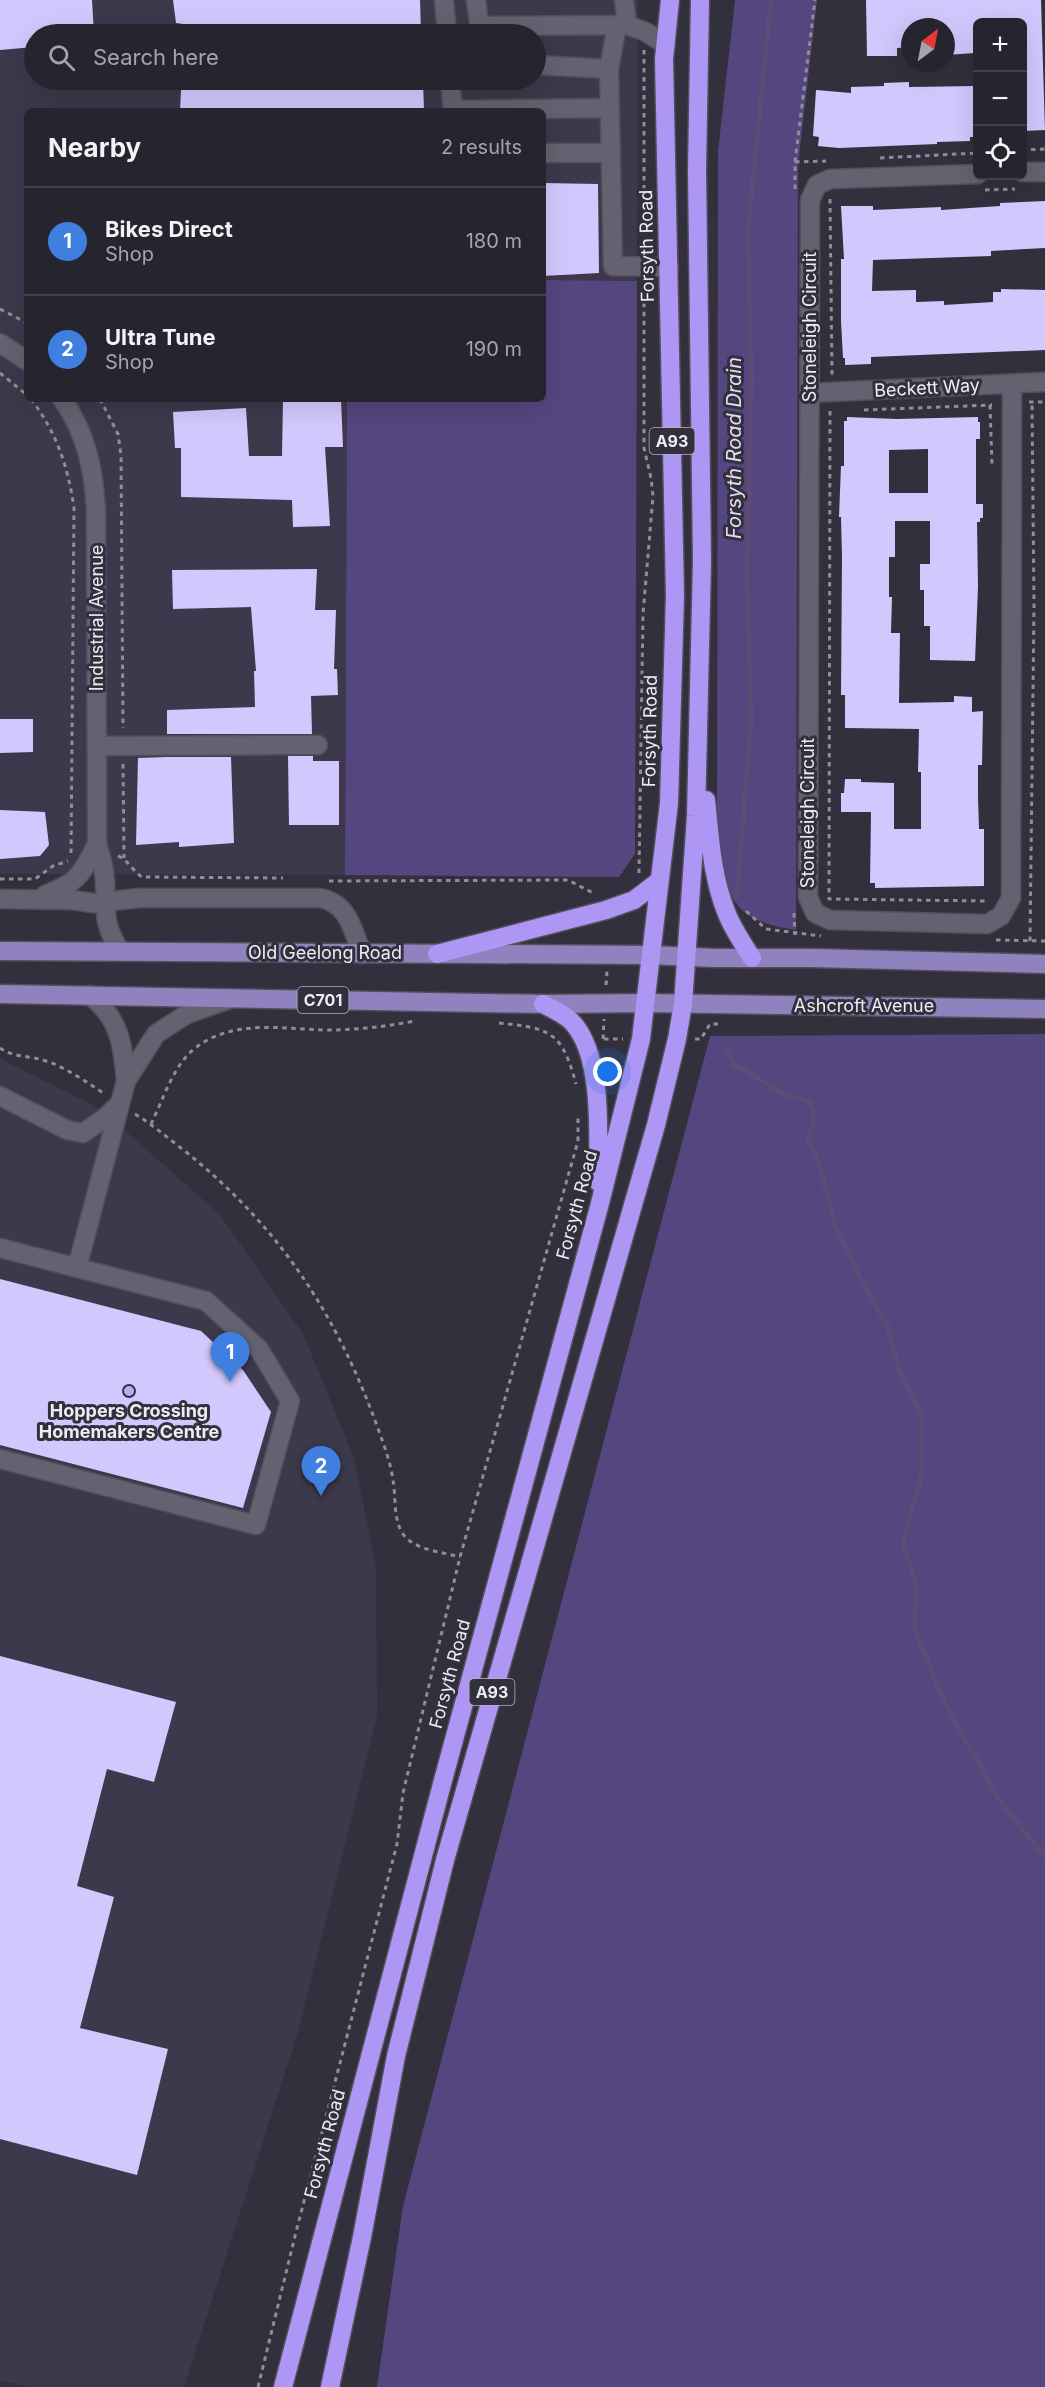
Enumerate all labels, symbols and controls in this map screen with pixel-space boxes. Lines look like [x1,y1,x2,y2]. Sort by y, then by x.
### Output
north arrow [901,18,955,72]
map controls [973,18,1027,180]
button: + [973,18,1027,72]
search box [24,24,546,90]
icon: search [45,41,78,74]
text: Search here [93,44,219,70]
button: − [973,72,1027,126]
button: locate [973,126,1027,180]
text: Nearby [48,132,141,163]
text: 2 results [441,135,522,159]
street label: Forsyth Road [635,190,658,302]
text: Bikes Direct [105,216,233,242]
text: 1 [63,229,72,253]
text: 180 m [466,229,522,253]
text: Shop [105,242,154,266]
street label: Stoneleigh Circuit [799,252,820,402]
text: Ultra Tune [105,324,216,350]
text: 2 [61,337,74,361]
text: 190 m [466,337,522,361]
text: Shop [105,350,154,374]
water label: Forsyth Road Drain [722,357,746,539]
street label: Beckett Way [874,374,980,401]
road number: A93 [650,428,694,454]
street label: Industrial Avenue [86,545,107,691]
street label: Forsyth Road [638,675,661,787]
street label: Stoneleigh Circuit [797,738,818,888]
street label: Old Geelong Road [248,942,402,963]
road number: C701 [298,987,348,1013]
street label: Ashcroft Avenue [794,995,934,1016]
your location [593,1057,622,1086]
street label: Forsyth Road [552,1148,601,1262]
pin: 1 [210,1332,250,1382]
marker: Hoppers Crossing Homemakers Centre [122,1384,136,1398]
place label: Hoppers Crossing Homemakers Centre [39,1400,219,1442]
pin: 2 [302,1446,340,1496]
street label: Forsyth Road [425,1617,474,1731]
road number: A93 [470,1679,514,1705]
street label: Forsyth Road [300,2087,349,2201]

